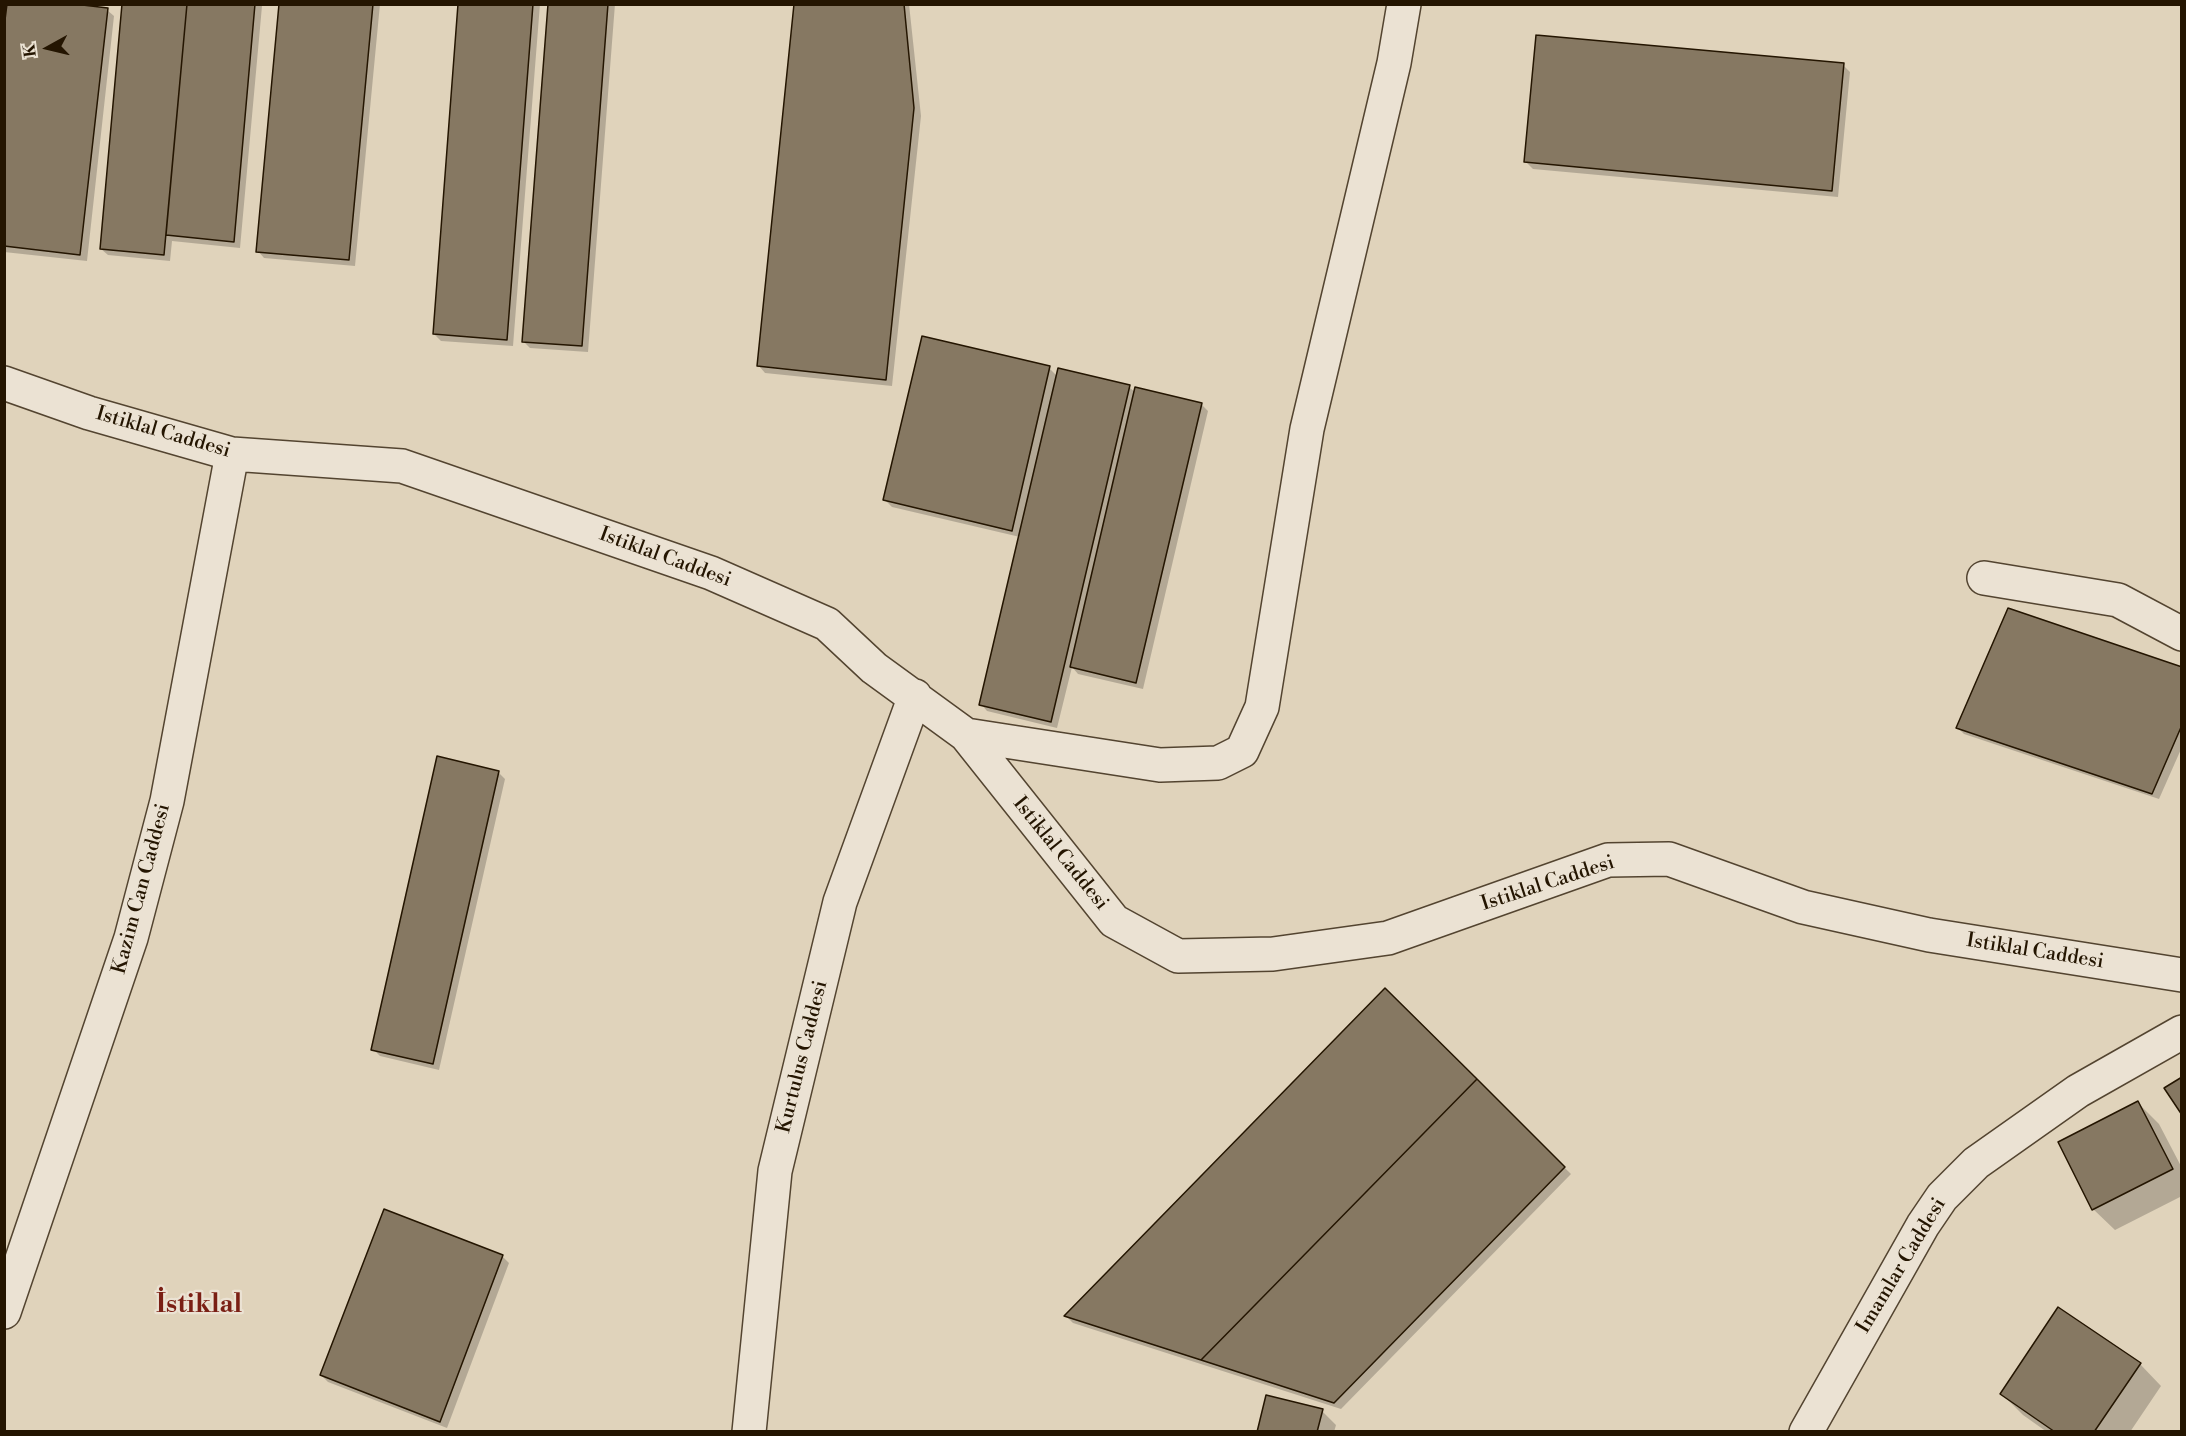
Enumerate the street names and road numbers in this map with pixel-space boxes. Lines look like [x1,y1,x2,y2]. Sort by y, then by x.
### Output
street label: Istiklal Caddesi [93,402,233,464]
street label: Istiklal Caddesi [596,523,734,593]
street label: Istiklal Caddesi [1007,793,1113,915]
street label: Kazim Can Caddesi [108,801,176,977]
street label: Istiklal Caddesi [1478,851,1618,917]
street label: Istiklal Caddesi [1965,929,2105,975]
street label: Kurtulus Caddesi [772,978,834,1136]
street label: Imamlar Caddesi [1852,1194,1952,1338]

